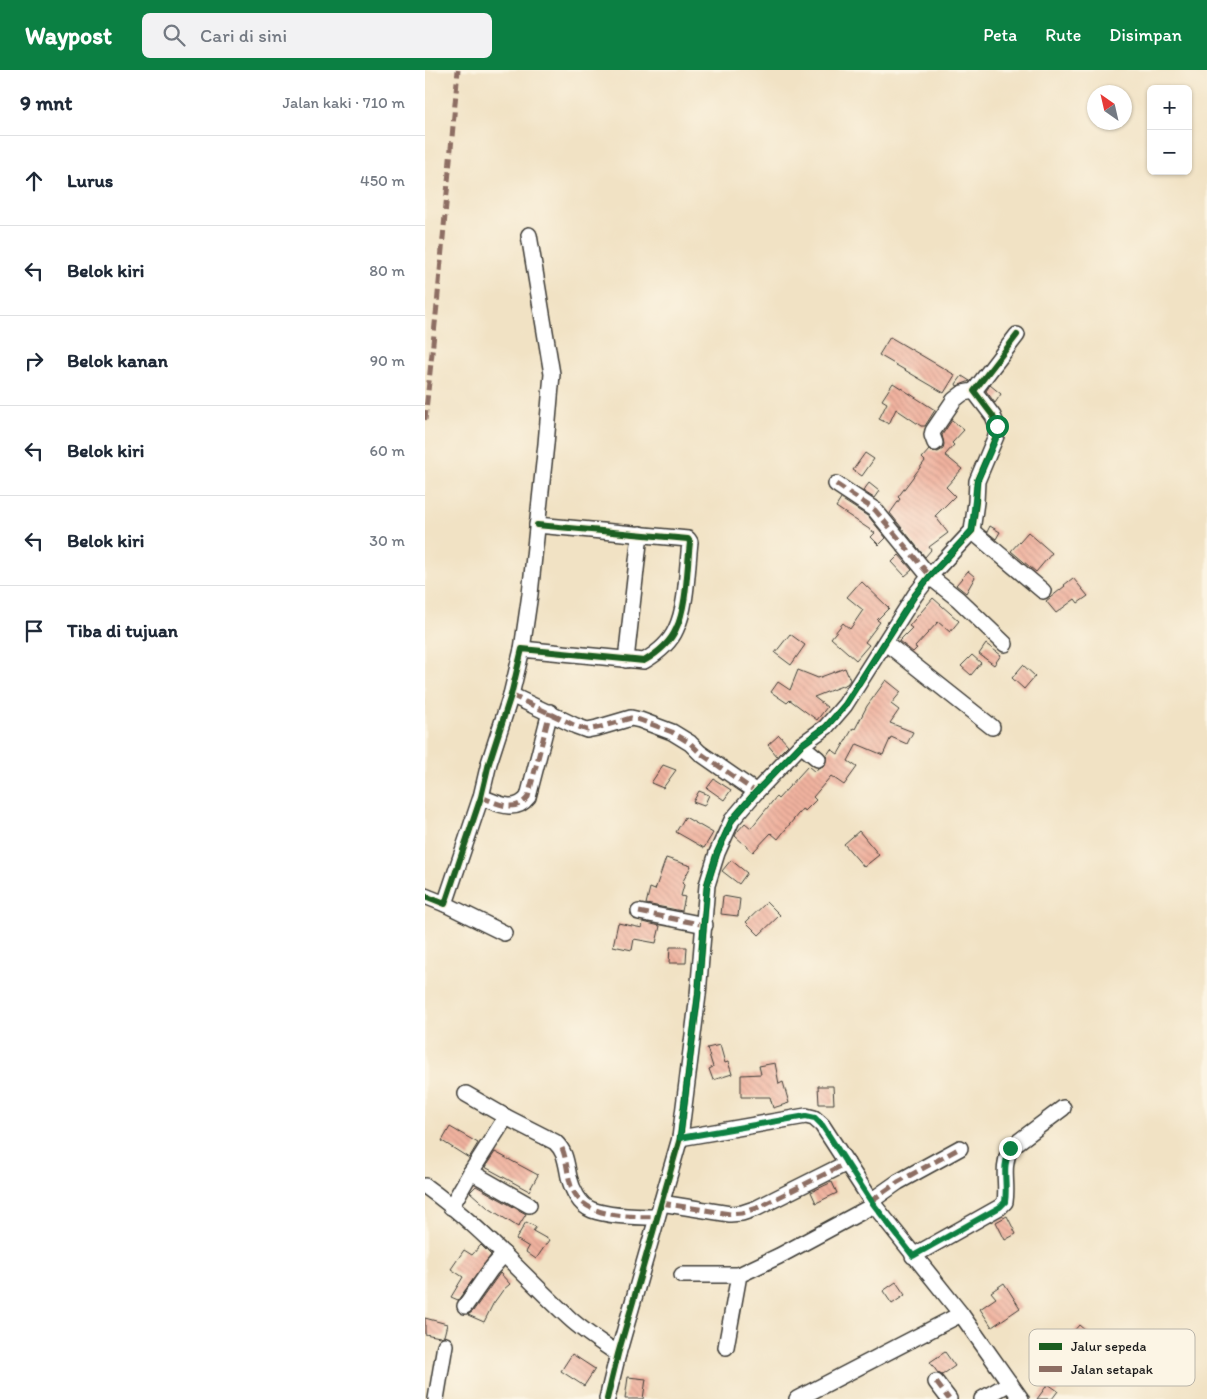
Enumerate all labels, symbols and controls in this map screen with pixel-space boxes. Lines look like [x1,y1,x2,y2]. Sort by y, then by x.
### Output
search box [142,13,492,58]
text: Waypost [25,21,112,50]
icon: search [160,21,188,49]
text: Cari di sini [200,24,287,47]
text: Peta [983,24,1017,46]
text: Rute [1045,24,1081,46]
text: Disimpan [1109,24,1182,46]
north arrow [1087,85,1132,130]
map controls [1147,85,1192,175]
button: + [1147,85,1192,130]
text: 9 mnt [20,90,72,115]
text: Jalan kaki · 710 m [282,93,405,112]
button: − [1147,130,1192,175]
icon: ahead [20,167,48,195]
text: Lurus [67,169,113,192]
text: 450 m [360,171,405,190]
icon: left [20,257,48,285]
text: Belok kiri [67,259,144,282]
text: 80 m [369,261,405,280]
icon: right [20,347,48,375]
text: Belok kanan [67,349,168,372]
text: 90 m [370,351,405,370]
route start [986,415,1009,438]
icon: left [20,437,48,465]
text: Belok kiri [67,439,144,462]
text: 60 m [370,441,405,460]
icon: left [20,527,48,555]
text: Belok kiri [67,529,144,552]
text: 30 m [369,531,405,550]
icon: arrive [20,617,48,645]
text: Tiba di tujuan [67,619,178,642]
route end [999,1137,1022,1160]
legend [1029,1329,1195,1386]
text: Jalur sepeda [1071,1338,1146,1355]
text: Jalan setapak [1071,1361,1154,1378]

